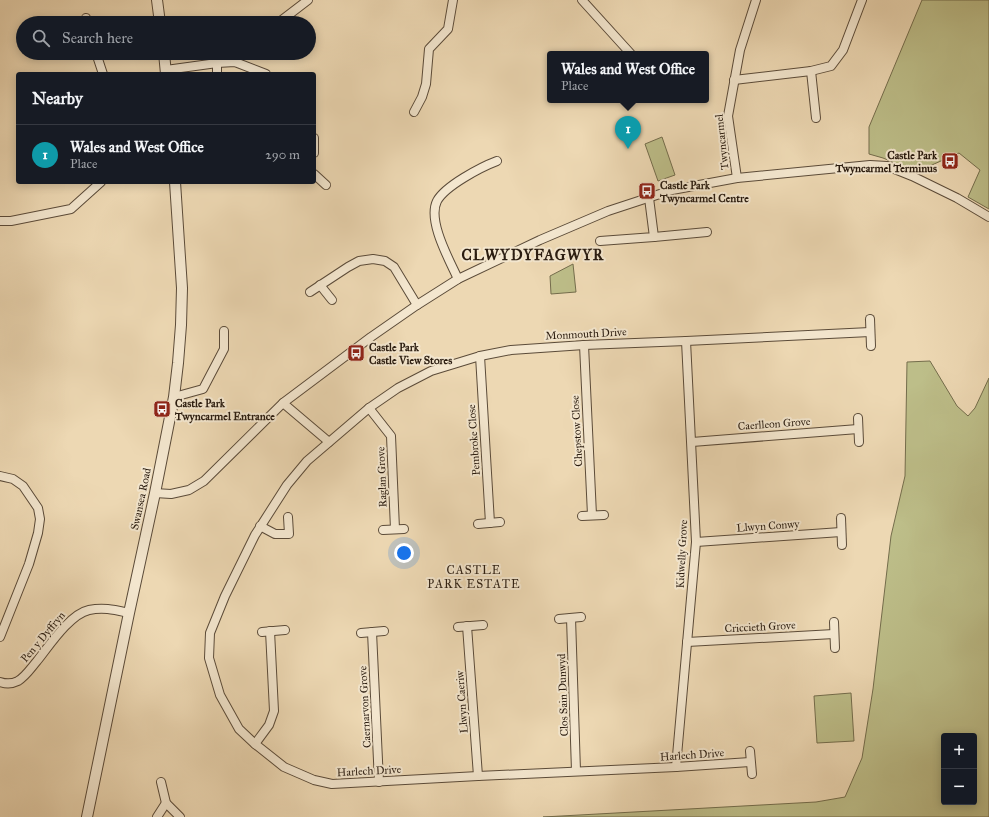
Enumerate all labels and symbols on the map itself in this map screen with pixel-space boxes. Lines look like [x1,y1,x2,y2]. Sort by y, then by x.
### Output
street label: Twyncarmel [713,114,731,170]
pin: 1 [615,116,641,149]
place label: Castle Park Twyncarmel Terminus [834,149,938,176]
bus stop icon: Castle Park Twyncarmel Terminus [940,151,960,171]
place label: Castle Park Twyncarmel Centre [659,179,749,206]
bus stop icon: Castle Park Twyncarmel Centre [637,181,657,201]
district label: CLWYDYFAGWYR [462,246,605,264]
street label: Monmouth Drive [545,325,627,343]
place label: Castle Park Castle View Stores [369,341,452,367]
bus stop icon: Castle Park Castle View Stores [346,343,366,363]
street label: Chepstow Close [569,395,585,467]
place label: Castle Park Twyncarmel Entrance [174,397,275,424]
bus stop icon: Castle Park Twyncarmel Entrance [152,399,172,419]
street label: Pembroke Close [465,404,483,476]
street label: Caerlleon Grove [737,415,811,433]
street label: Raglan Grove [374,446,390,508]
street label: Swansea Road [128,466,154,531]
street label: Llwyn Conwy [736,517,801,535]
street label: Kidwelly Grove [674,519,690,589]
your location [394,543,414,563]
district label: CASTLE PARK ESTATE [427,563,521,591]
street label: Pen y Dyffryn [18,609,68,665]
street label: Criccieth Grove [724,619,796,635]
street label: Clos Sain Dunwyd [555,653,571,737]
street label: Caernarvon Grove [356,665,374,748]
street label: Llwyn Caeriw [453,669,471,734]
street label: Harlech Drive [659,746,725,764]
street label: Harlech Drive [337,763,402,779]

